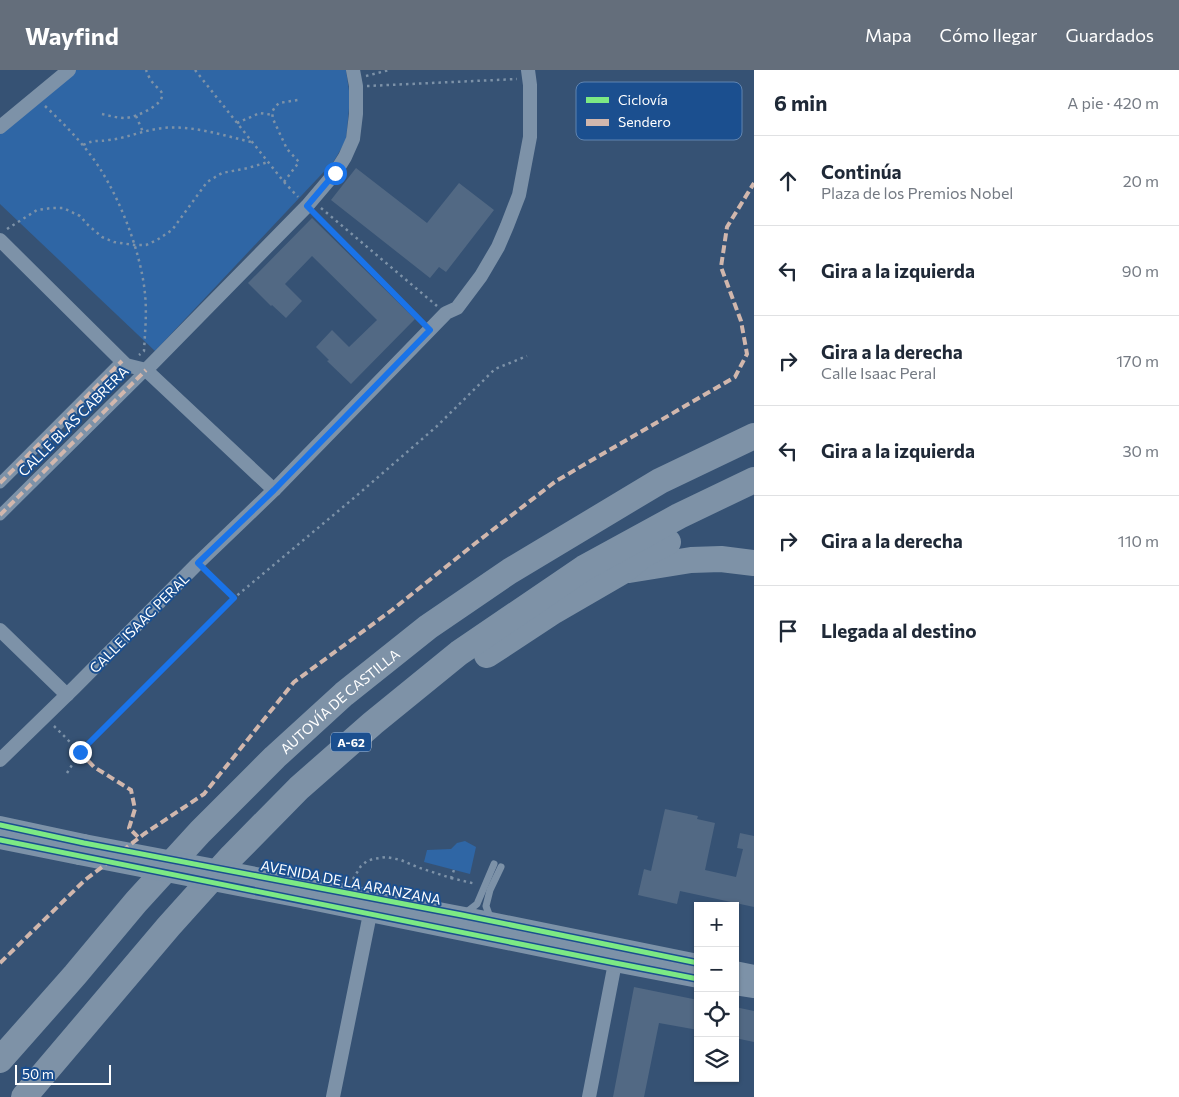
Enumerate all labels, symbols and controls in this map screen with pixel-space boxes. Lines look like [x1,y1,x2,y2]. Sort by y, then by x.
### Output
text: Wayfind [25,21,119,50]
text: Mapa [865,24,912,46]
text: Cómo llegar [940,24,1037,46]
text: Guardados [1065,24,1154,46]
legend [576,82,742,140]
text: 6 min [774,90,827,115]
text: Ciclovía [618,91,668,108]
text: A pie · 420 m [1067,93,1159,112]
text: Sendero [618,113,671,130]
text: Continúa [821,160,902,183]
route start [324,162,347,185]
icon: ahead [774,167,802,195]
text: 20 m [1123,171,1159,190]
text: Plaza de los Premios Nobel [821,183,1013,202]
icon: left [774,257,802,285]
text: Gira a la izquierda [821,259,975,282]
text: 90 m [1122,261,1159,280]
text: Gira a la derecha [821,340,963,363]
icon: right [774,347,802,375]
text: 170 m [1116,351,1159,370]
street label: CALLE BLAS CABRERA [14,362,132,480]
text: Calle Isaac Peral [821,363,936,382]
icon: left [774,437,802,465]
text: Gira a la izquierda [821,439,975,462]
text: 30 m [1122,441,1159,460]
icon: right [774,527,802,555]
text: Gira a la derecha [821,529,963,552]
text: 110 m [1118,531,1159,550]
street label: CALLE ISAAC PERAL [86,570,192,676]
icon: arrive [774,617,802,645]
text: Llegada al destino [821,619,977,642]
street label: AUTOVÍA DE CASTILLA [276,645,403,757]
road number: A-62 [331,732,371,752]
route end [69,741,92,764]
street label: AVENIDA DE LA ARANZANA [259,856,443,908]
map controls [694,902,739,1082]
button: + [694,902,739,947]
button: − [694,947,739,992]
button: locate [694,992,739,1037]
button: layers [694,1037,739,1082]
scale bar [15,1062,111,1085]
text: 50 m [22,1065,54,1082]

